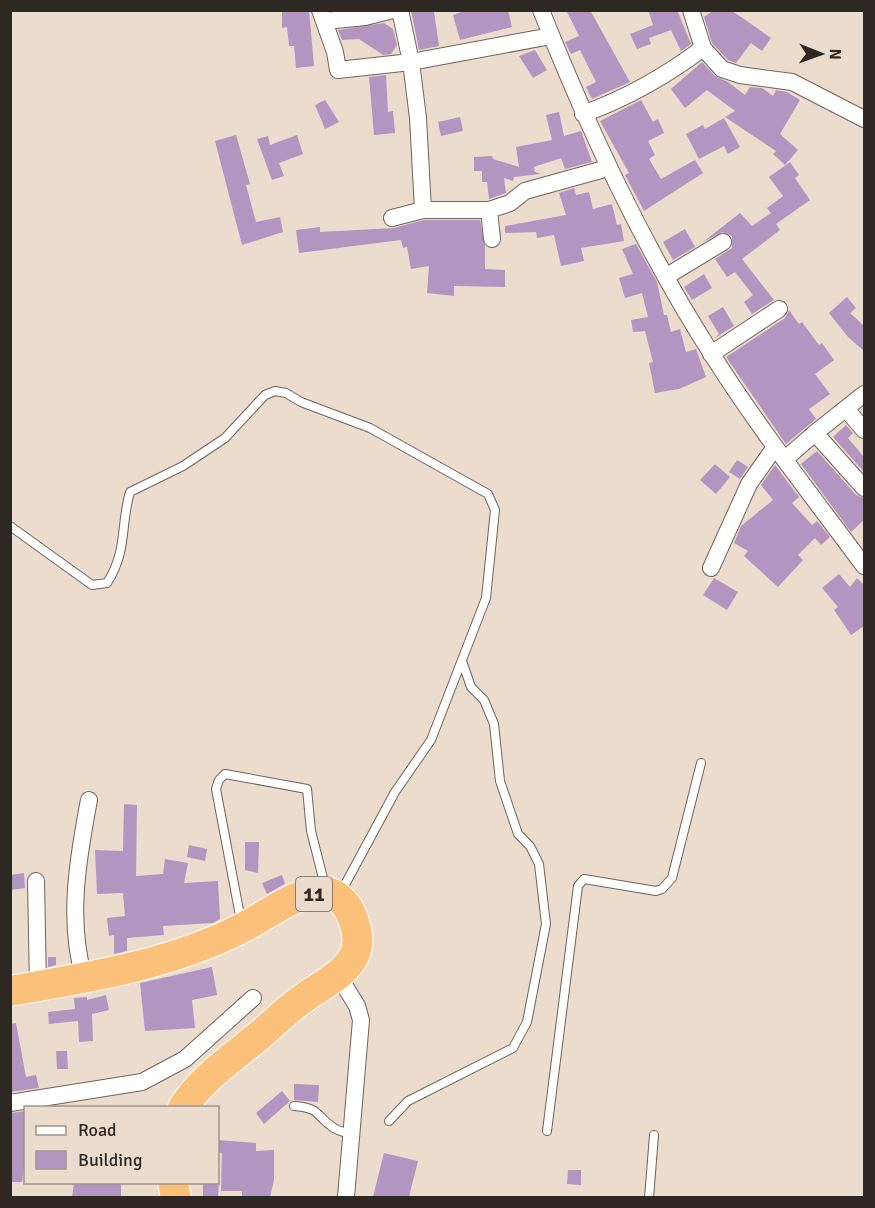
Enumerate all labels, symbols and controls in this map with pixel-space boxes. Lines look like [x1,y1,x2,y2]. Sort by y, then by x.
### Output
north arrow [791,24,851,84]
text: N [825,49,845,60]
road number: 11 [296,877,332,911]
legend [24,1106,219,1184]
text: Road [78,1119,117,1141]
text: Building [78,1149,142,1171]

